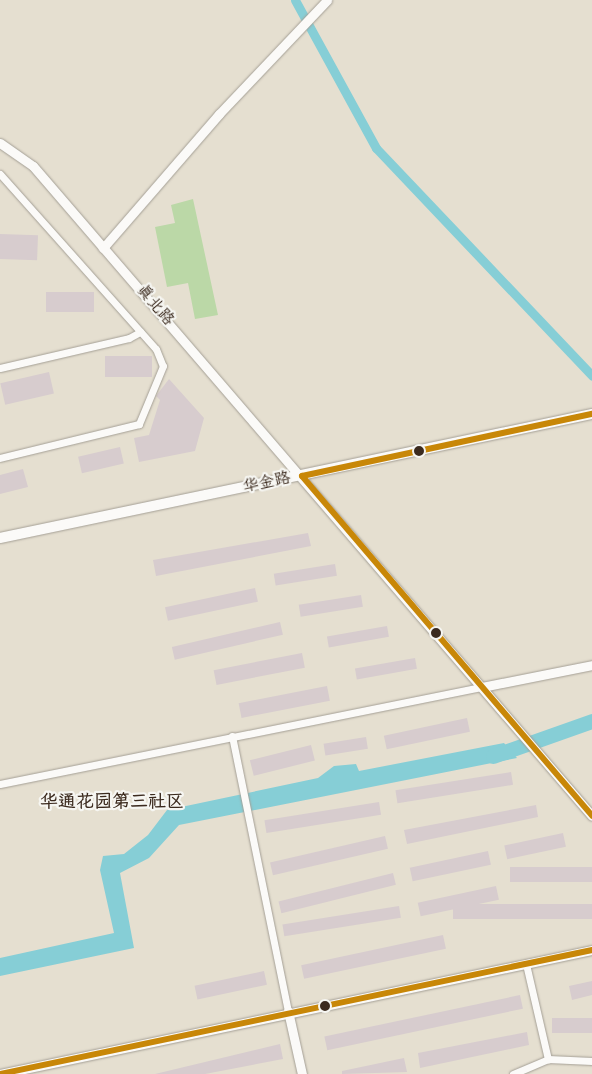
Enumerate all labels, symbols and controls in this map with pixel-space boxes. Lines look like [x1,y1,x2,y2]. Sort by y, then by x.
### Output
street label: 真北路 [131,282,177,330]
unlabelled marker [414,446,424,456]
street label: 华金路 [242,470,292,498]
unlabelled marker [431,628,441,638]
district label: 华通花园第三社区 [40,793,184,815]
unlabelled marker [320,1001,330,1011]

